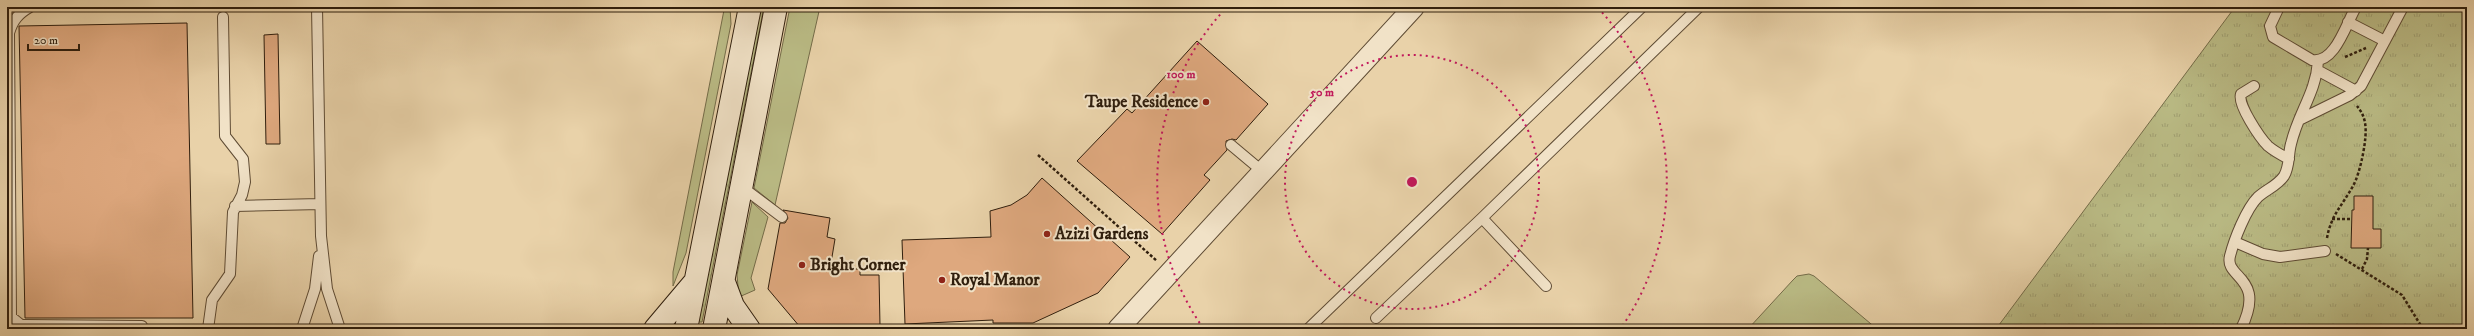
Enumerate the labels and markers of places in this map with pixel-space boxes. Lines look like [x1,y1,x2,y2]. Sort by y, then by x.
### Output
place label: Taupe Residence [1084,91,1198,113]
marker: Taupe Residence [1201,97,1211,107]
centre of rings [1405,175,1419,189]
place label: Azizi Gardens [1054,223,1149,245]
marker: Azizi Gardens [1042,229,1052,239]
place label: Bright Corner [810,254,906,276]
marker: Bright Corner [797,260,807,270]
place label: Royal Manor [950,269,1040,291]
marker: Royal Manor [937,275,947,285]

